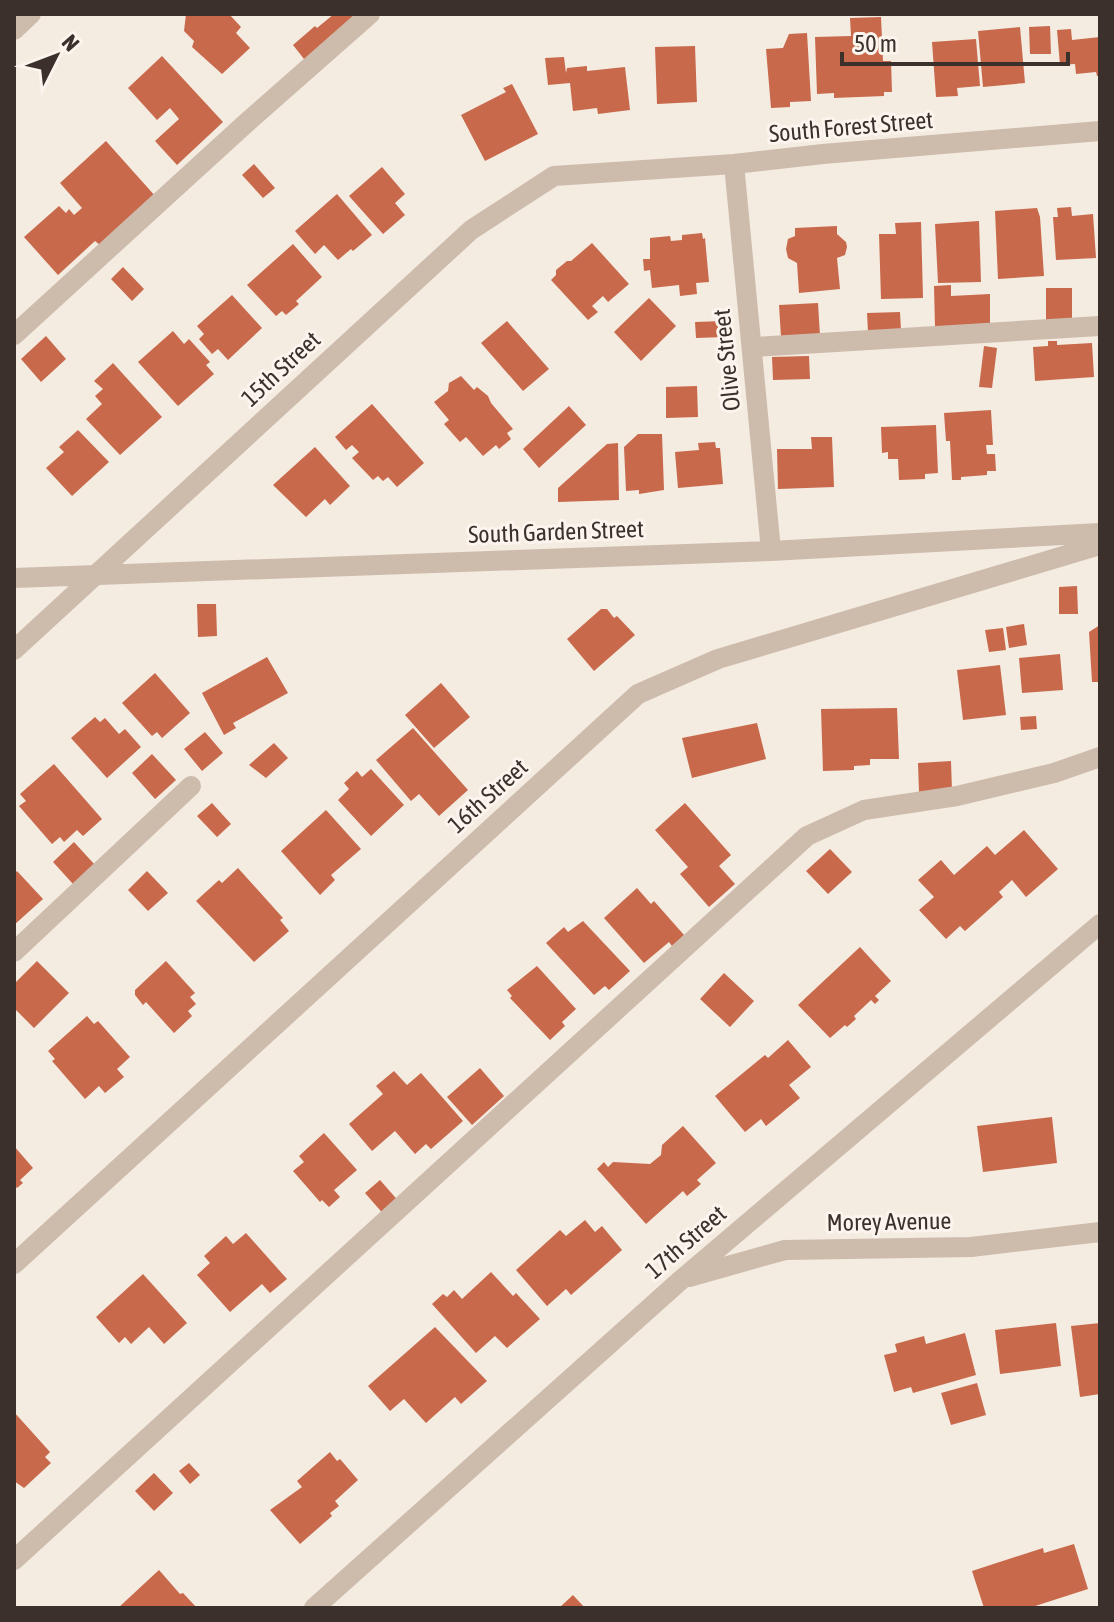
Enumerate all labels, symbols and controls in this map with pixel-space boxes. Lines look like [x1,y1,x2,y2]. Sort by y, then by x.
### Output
north arrow [16,16,96,96]
scale bar [842,16,1068,66]
text: N [57,29,85,56]
text: 50 m [854,30,897,57]
street label: South Forest Street [768,106,934,147]
street label: Olive Street [708,308,745,412]
street label: 15th Street [236,326,325,412]
street label: South Garden Street [468,515,644,548]
street label: 16th Street [443,753,533,838]
street label: 17th Street [640,1200,731,1284]
street label: Morey Avenue [826,1207,952,1236]

